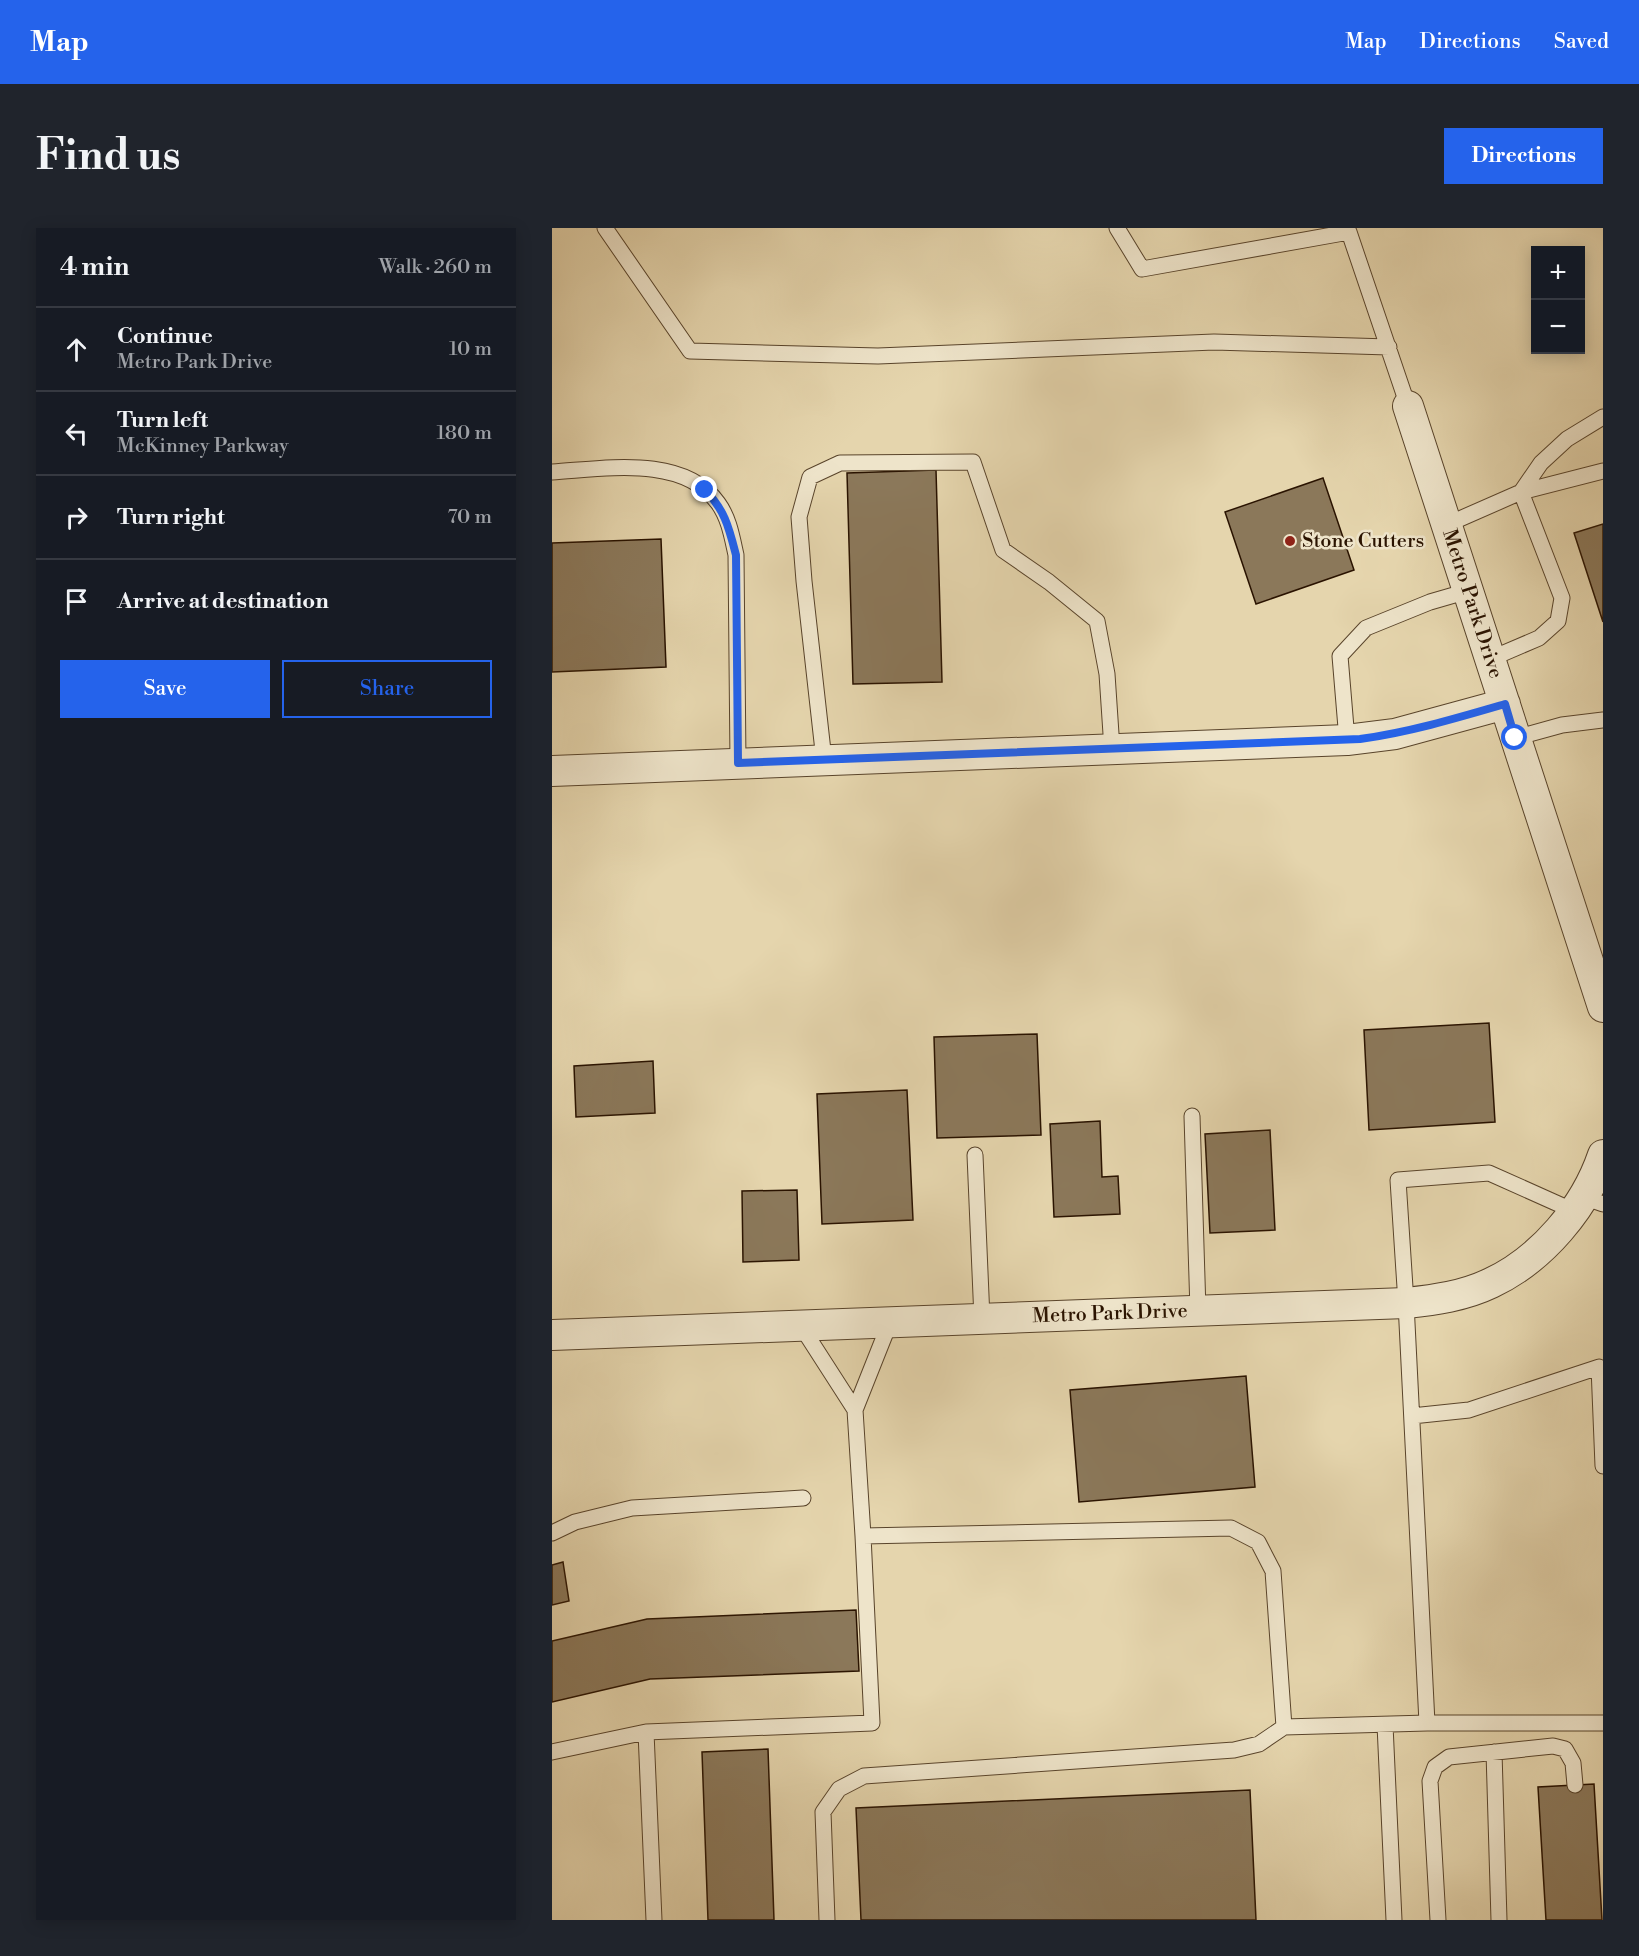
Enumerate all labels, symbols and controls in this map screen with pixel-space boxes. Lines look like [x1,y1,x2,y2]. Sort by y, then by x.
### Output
text: Map [30,25,89,60]
text: Map [1345,29,1387,55]
text: Directions [1420,29,1521,55]
text: Saved [1554,29,1609,55]
button: Directions [1444,128,1603,184]
text: Find us [36,130,180,183]
map controls [1531,246,1585,354]
button: + [1531,246,1585,300]
text: 4 min [60,251,130,283]
text: Walk · 260 m [379,255,492,280]
button: − [1531,300,1585,354]
text: Continue [117,323,213,350]
icon: ahead [60,333,93,366]
text: 10 m [449,337,492,362]
text: Metro Park Drive [117,350,272,375]
text: Turn left [117,407,208,434]
icon: left [60,417,93,450]
text: 180 m [437,421,492,446]
text: McKinney Parkway [117,434,289,459]
route end [691,476,717,502]
icon: right [60,501,93,534]
text: Turn right [117,504,225,531]
text: 70 m [448,505,492,530]
street label: Metro Park Drive [1436,526,1508,682]
place label: Stone Cutters [1302,529,1424,554]
marker: Stone Cutters [1283,534,1297,548]
icon: arrive [60,585,93,618]
text: Arrive at destination [117,588,329,615]
button: Save [60,660,270,718]
button: Share [282,660,492,718]
route start [1501,724,1527,750]
street label: Metro Park Drive [1032,1299,1188,1329]

